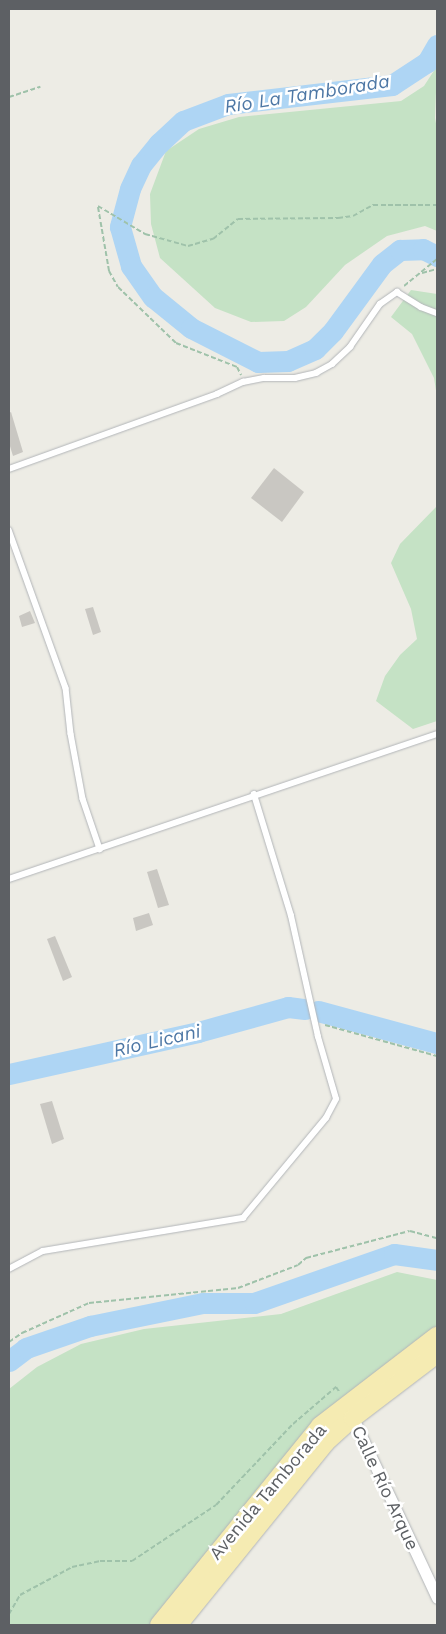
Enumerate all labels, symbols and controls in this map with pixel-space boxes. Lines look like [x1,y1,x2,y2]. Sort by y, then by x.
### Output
water label: Río La Tamborada [222,70,392,118]
water label: Río Licani [111,1020,203,1062]
street label: Avenida Tamborada [205,1419,331,1565]
street label: Calle Río Arque [347,1422,423,1554]

